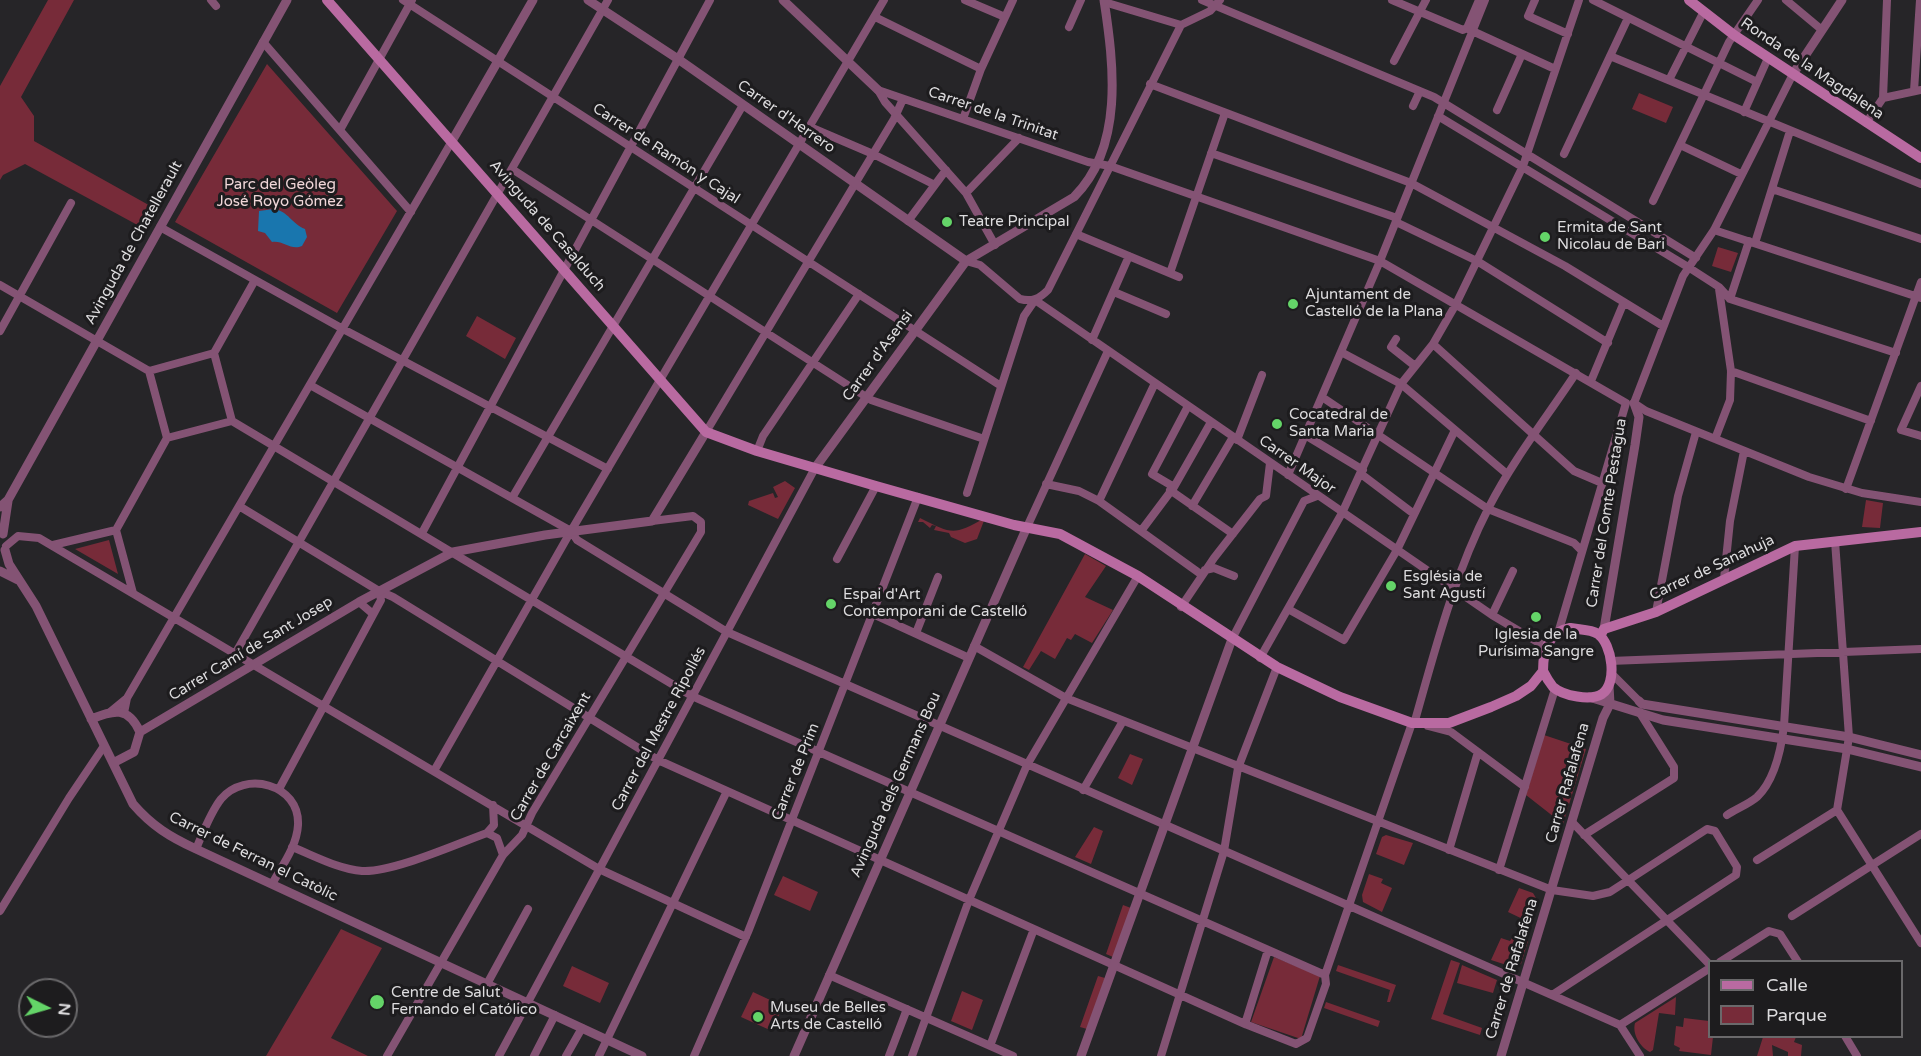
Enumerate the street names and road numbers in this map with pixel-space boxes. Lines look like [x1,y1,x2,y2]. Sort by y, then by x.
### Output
street label: Ronda de la Magdalena [1737,14,1887,124]
street label: Carrer d'Herrero [734,77,838,157]
street label: Carrer de la Trinitat [926,83,1060,145]
street label: Carrer de Ramón y Cajal [589,100,743,208]
street label: Avinguda de Casalduch [485,157,609,295]
street label: Avinguda de Chatellerault [81,158,187,328]
street label: Carrer d'Asensi [839,307,917,405]
street label: Carrer del Comte Pestagua [1583,417,1631,609]
street label: Carrer Major [1255,432,1339,498]
street label: Carrer de Sanahuja [1647,531,1777,605]
street label: Carrer Camí de Sant Josep [166,593,336,705]
street label: Carrer del Mestre Ripollés [608,644,710,814]
street label: Carrer de Carcaixent [507,689,595,825]
street label: Avinguda dels Germans Bou [847,689,945,881]
street label: Carrer de Prim [768,721,824,823]
street label: Carrer Rafalafena [1542,721,1594,845]
street label: Carrer de Ferran el Catòlic [166,808,340,906]
street label: Carrer de Rafalafena [1482,896,1542,1042]

